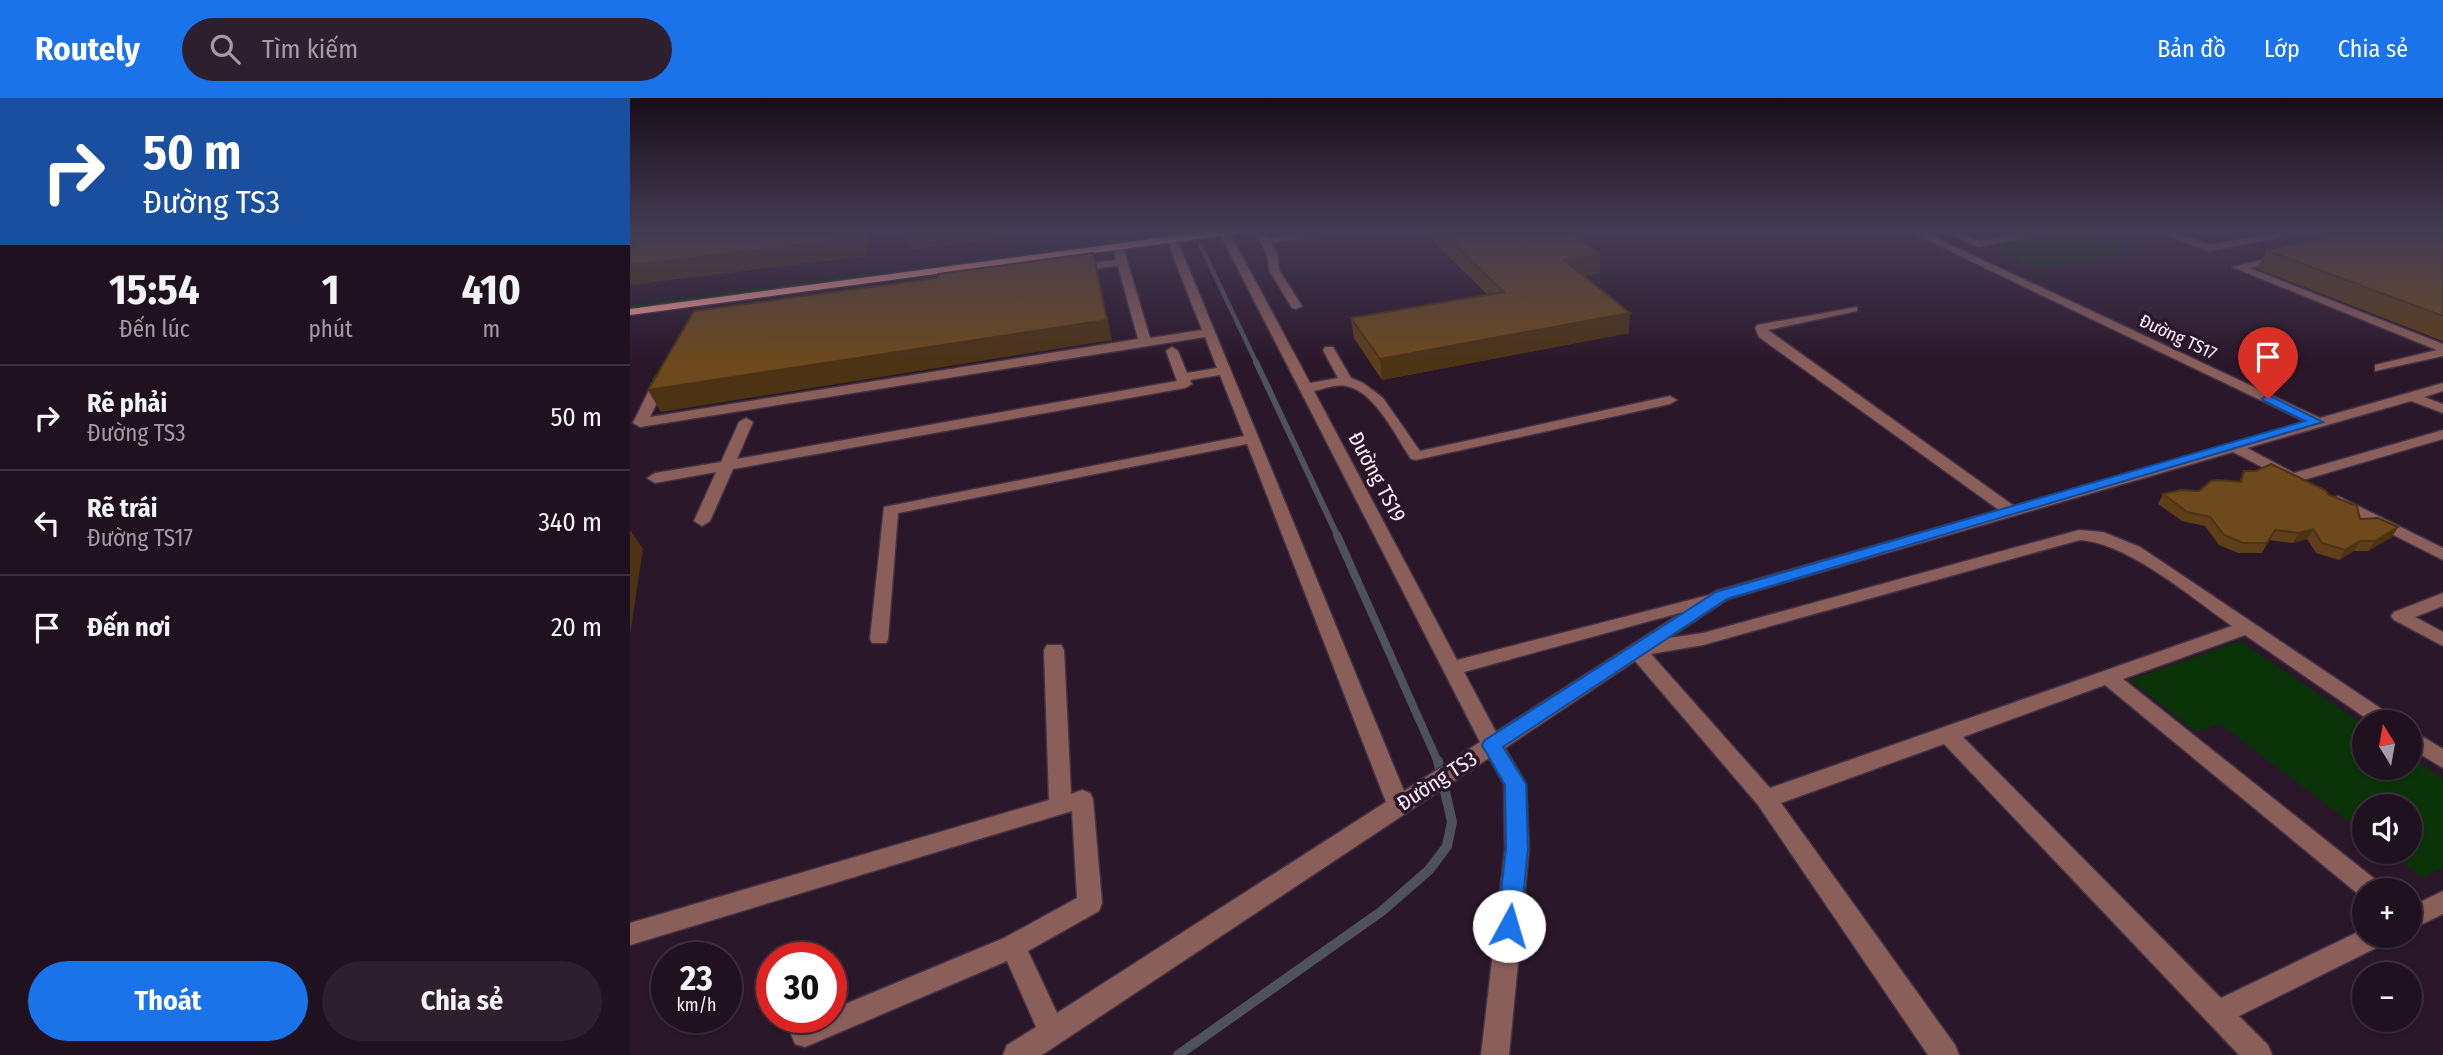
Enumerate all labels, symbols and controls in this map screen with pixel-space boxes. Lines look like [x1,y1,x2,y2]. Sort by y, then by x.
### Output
search box [182,18,672,81]
text: Routely [35,29,140,69]
icon: search [206,30,244,68]
text: Tìm kiếm [262,34,358,65]
text: Bản đồ [2157,35,2226,63]
text: Lớp [2264,35,2300,63]
text: Chia sẻ [2338,35,2408,63]
text: 50 m [143,123,241,182]
icon: right [28,126,119,217]
text: Đường TS3 [143,183,280,221]
text: 15:54 [109,265,200,315]
text: 1 [322,265,339,315]
text: 410 [461,265,521,315]
street label: Đường TS17 [2136,310,2220,364]
text: Đến lúc [119,315,190,343]
text: phút [309,315,352,343]
text: m [482,315,500,343]
pin [2238,327,2298,399]
icon: arrive [2249,338,2287,376]
text: Rẽ phải [87,388,167,419]
icon: right [28,399,66,437]
text: 50 m [550,402,602,433]
text: Đường TS3 [87,419,186,447]
street label: Đường TS19 [1342,427,1412,527]
text: Rẽ trái [87,493,157,524]
icon: left [28,504,66,542]
text: 340 m [538,507,602,538]
text: Đường TS17 [87,524,193,552]
icon: arrive [28,609,66,647]
text: Đến nơi [87,612,170,643]
text: 20 m [551,612,602,643]
north arrow [2352,710,2422,780]
map controls [2352,710,2422,1032]
street label: Đường TS3 [1392,746,1482,816]
button: sound [2352,794,2422,864]
button: + [2352,878,2422,948]
position arrow [1472,889,1546,963]
speed limit sign: 30 [756,942,847,1033]
text: 23 [680,957,713,999]
button: Thoát [28,961,308,1041]
button: Chia sẻ [322,961,602,1041]
button: − [2352,962,2422,1032]
text: km/h [676,994,717,1016]

